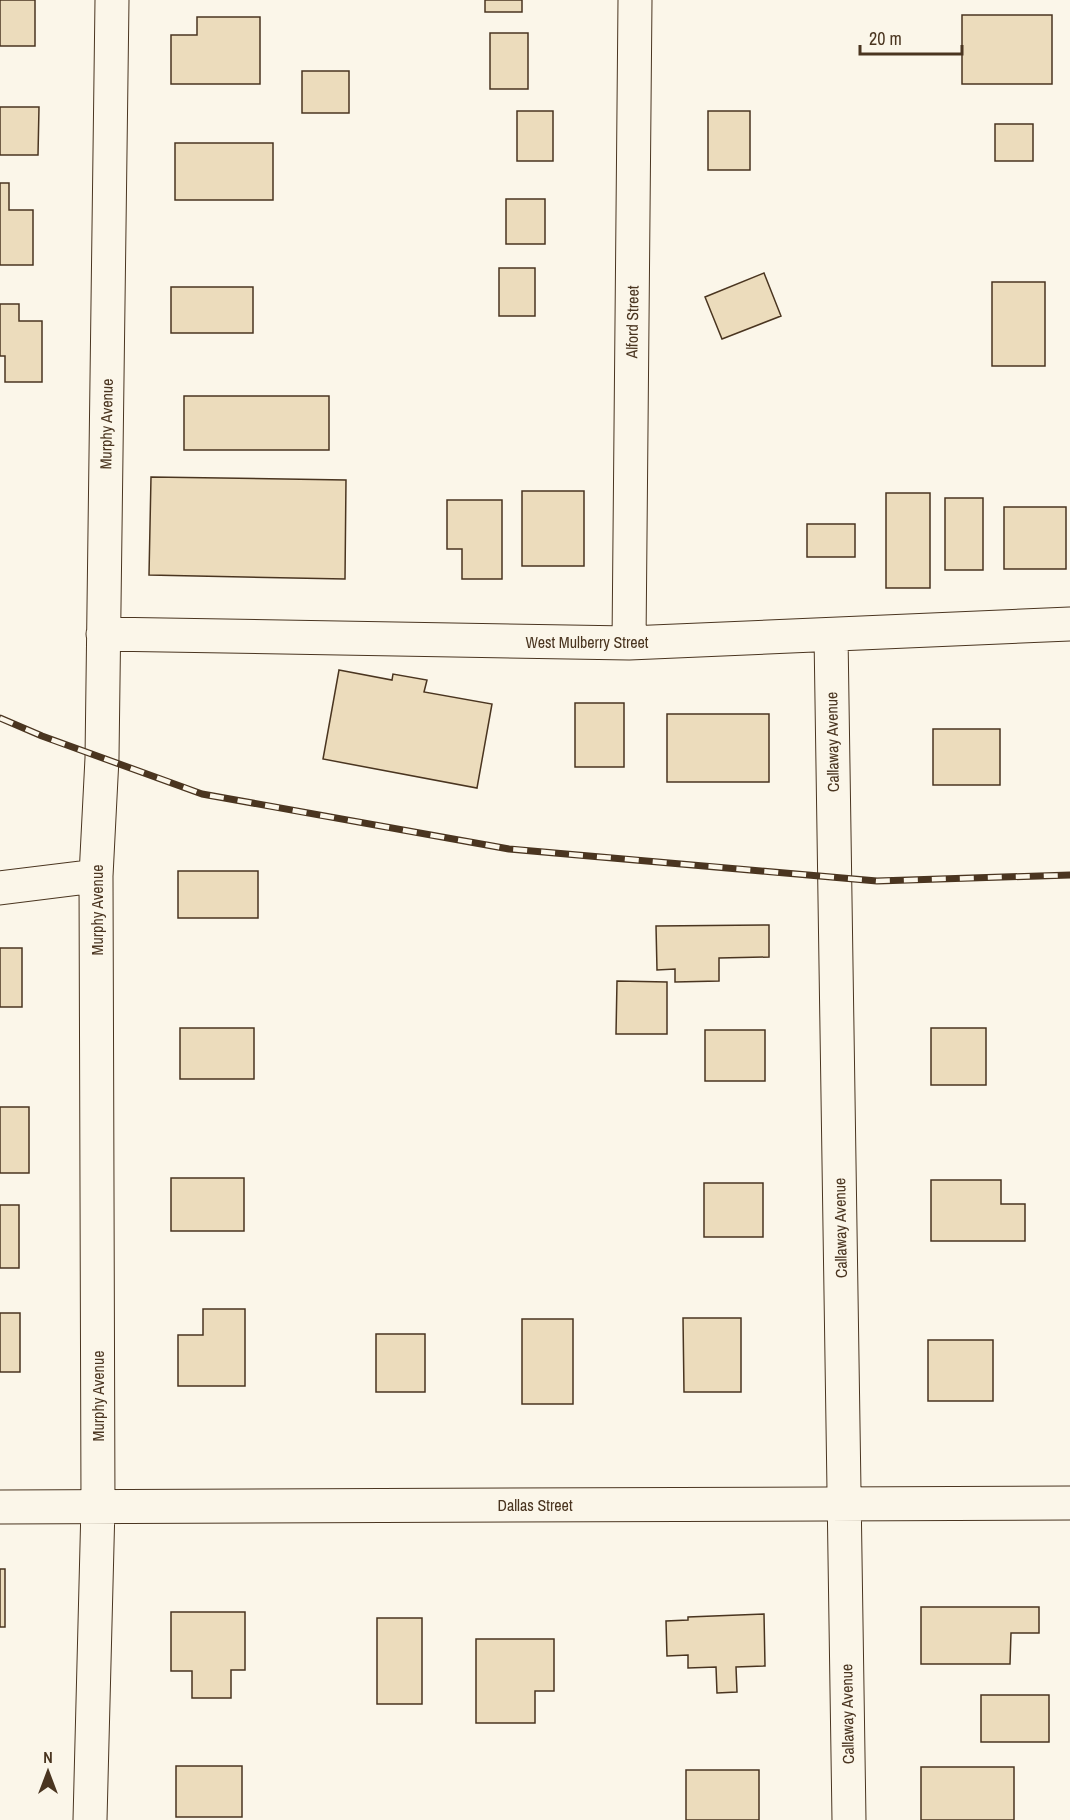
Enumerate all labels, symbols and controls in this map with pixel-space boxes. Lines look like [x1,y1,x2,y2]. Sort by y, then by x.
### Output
scale bar [860,18,962,56]
text: 20 m [869,26,902,51]
street label: Alford Street [620,285,644,360]
street label: Murphy Avenue [94,378,118,470]
street label: West Mulberry Street [526,631,649,653]
street label: Callaway Avenue [820,692,844,792]
street label: Murphy Avenue [86,865,108,955]
street label: Callaway Avenue [828,1178,852,1278]
street label: Murphy Avenue [87,1351,109,1441]
street label: Dallas Street [497,1494,573,1516]
street label: Callaway Avenue [835,1664,859,1764]
north arrow [18,1742,78,1802]
text: N [43,1746,53,1768]

